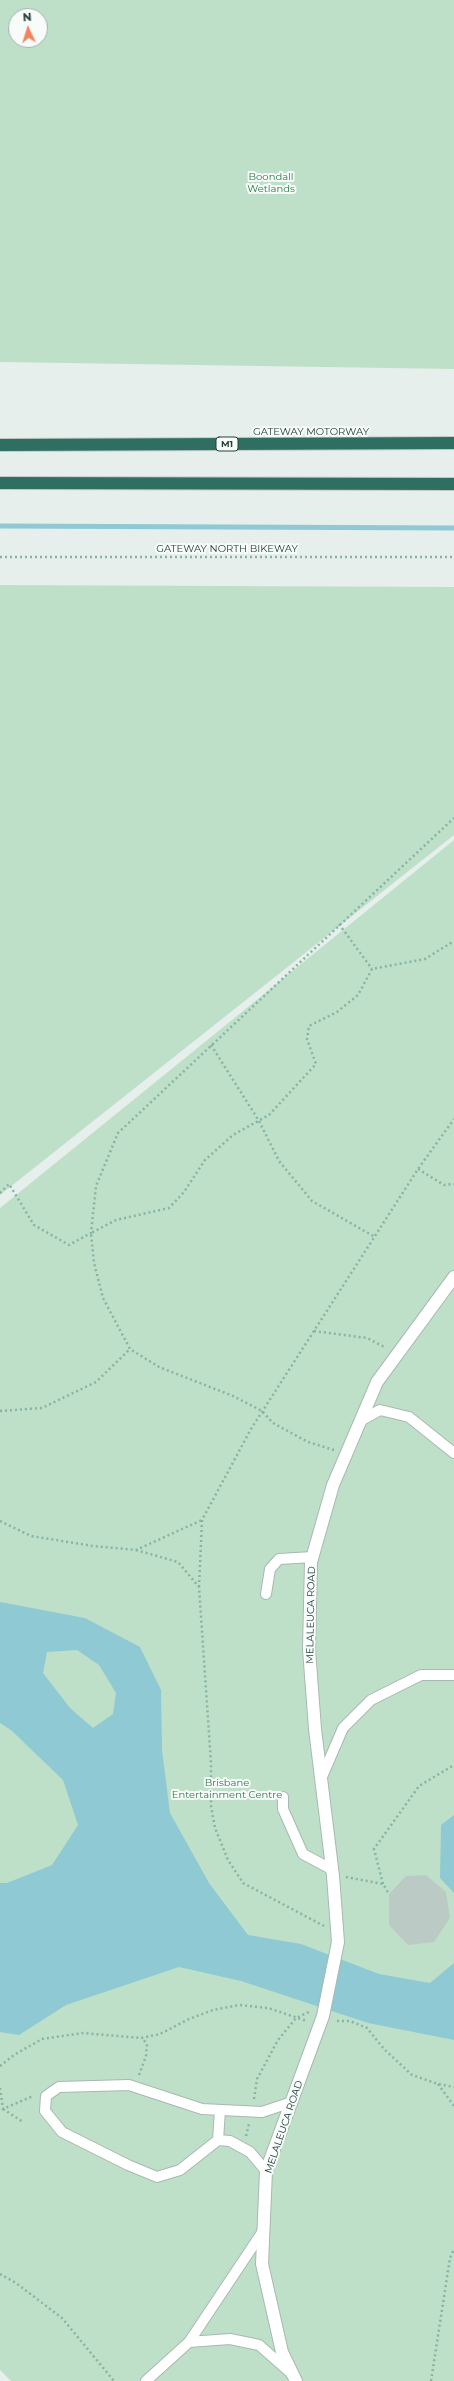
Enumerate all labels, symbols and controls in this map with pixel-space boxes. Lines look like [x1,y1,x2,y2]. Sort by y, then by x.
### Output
north arrow [8,8,48,48]
text: N [22,10,32,24]
park label: Boondall Wetlands [247,171,295,194]
street label: GATEWAY MOTORWAY [253,426,369,438]
road number: M1 [216,437,238,451]
street label: GATEWAY NORTH BIKEWAY [156,543,298,555]
street label: MELALEUCA ROAD [304,1566,318,1664]
park label: Brisbane Entertainment Centre [172,1777,282,1800]
street label: MELALEUCA ROAD [262,2079,306,2175]

